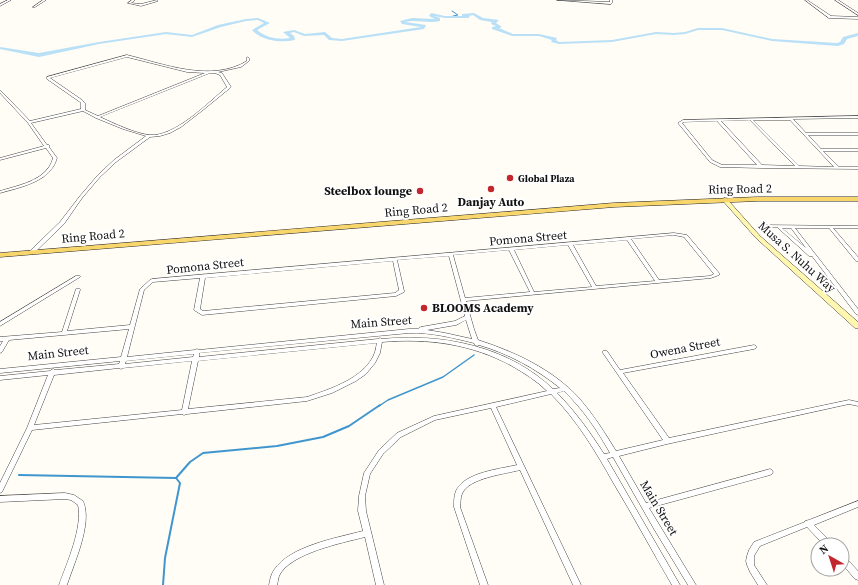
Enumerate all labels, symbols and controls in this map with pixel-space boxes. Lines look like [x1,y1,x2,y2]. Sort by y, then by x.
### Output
place label: Global Plaza [518,172,575,185]
marker: Global Plaza [505,173,515,183]
street label: Ring Road 2 [708,180,772,198]
place label: Steelbox lounge [324,183,412,199]
marker: Danjay Auto [486,184,496,194]
marker: Steelbox lounge [415,186,425,196]
place label: Danjay Auto [458,194,525,210]
street label: Ring Road 2 [384,199,448,221]
street label: Musa S. Nuhu Way [755,218,840,297]
street label: Ring Road 2 [61,225,125,247]
street label: Pomona Street [488,227,568,249]
street label: Pomona Street [165,254,245,278]
place label: BLOOMS Academy [432,300,534,316]
marker: BLOOMS Academy [419,303,429,313]
street label: Main Street [350,312,412,332]
street label: Owena Street [649,333,721,363]
street label: Main Street [27,342,89,364]
street label: Main Street [636,478,682,539]
north arrow [810,537,850,577]
text: N [816,541,832,558]

